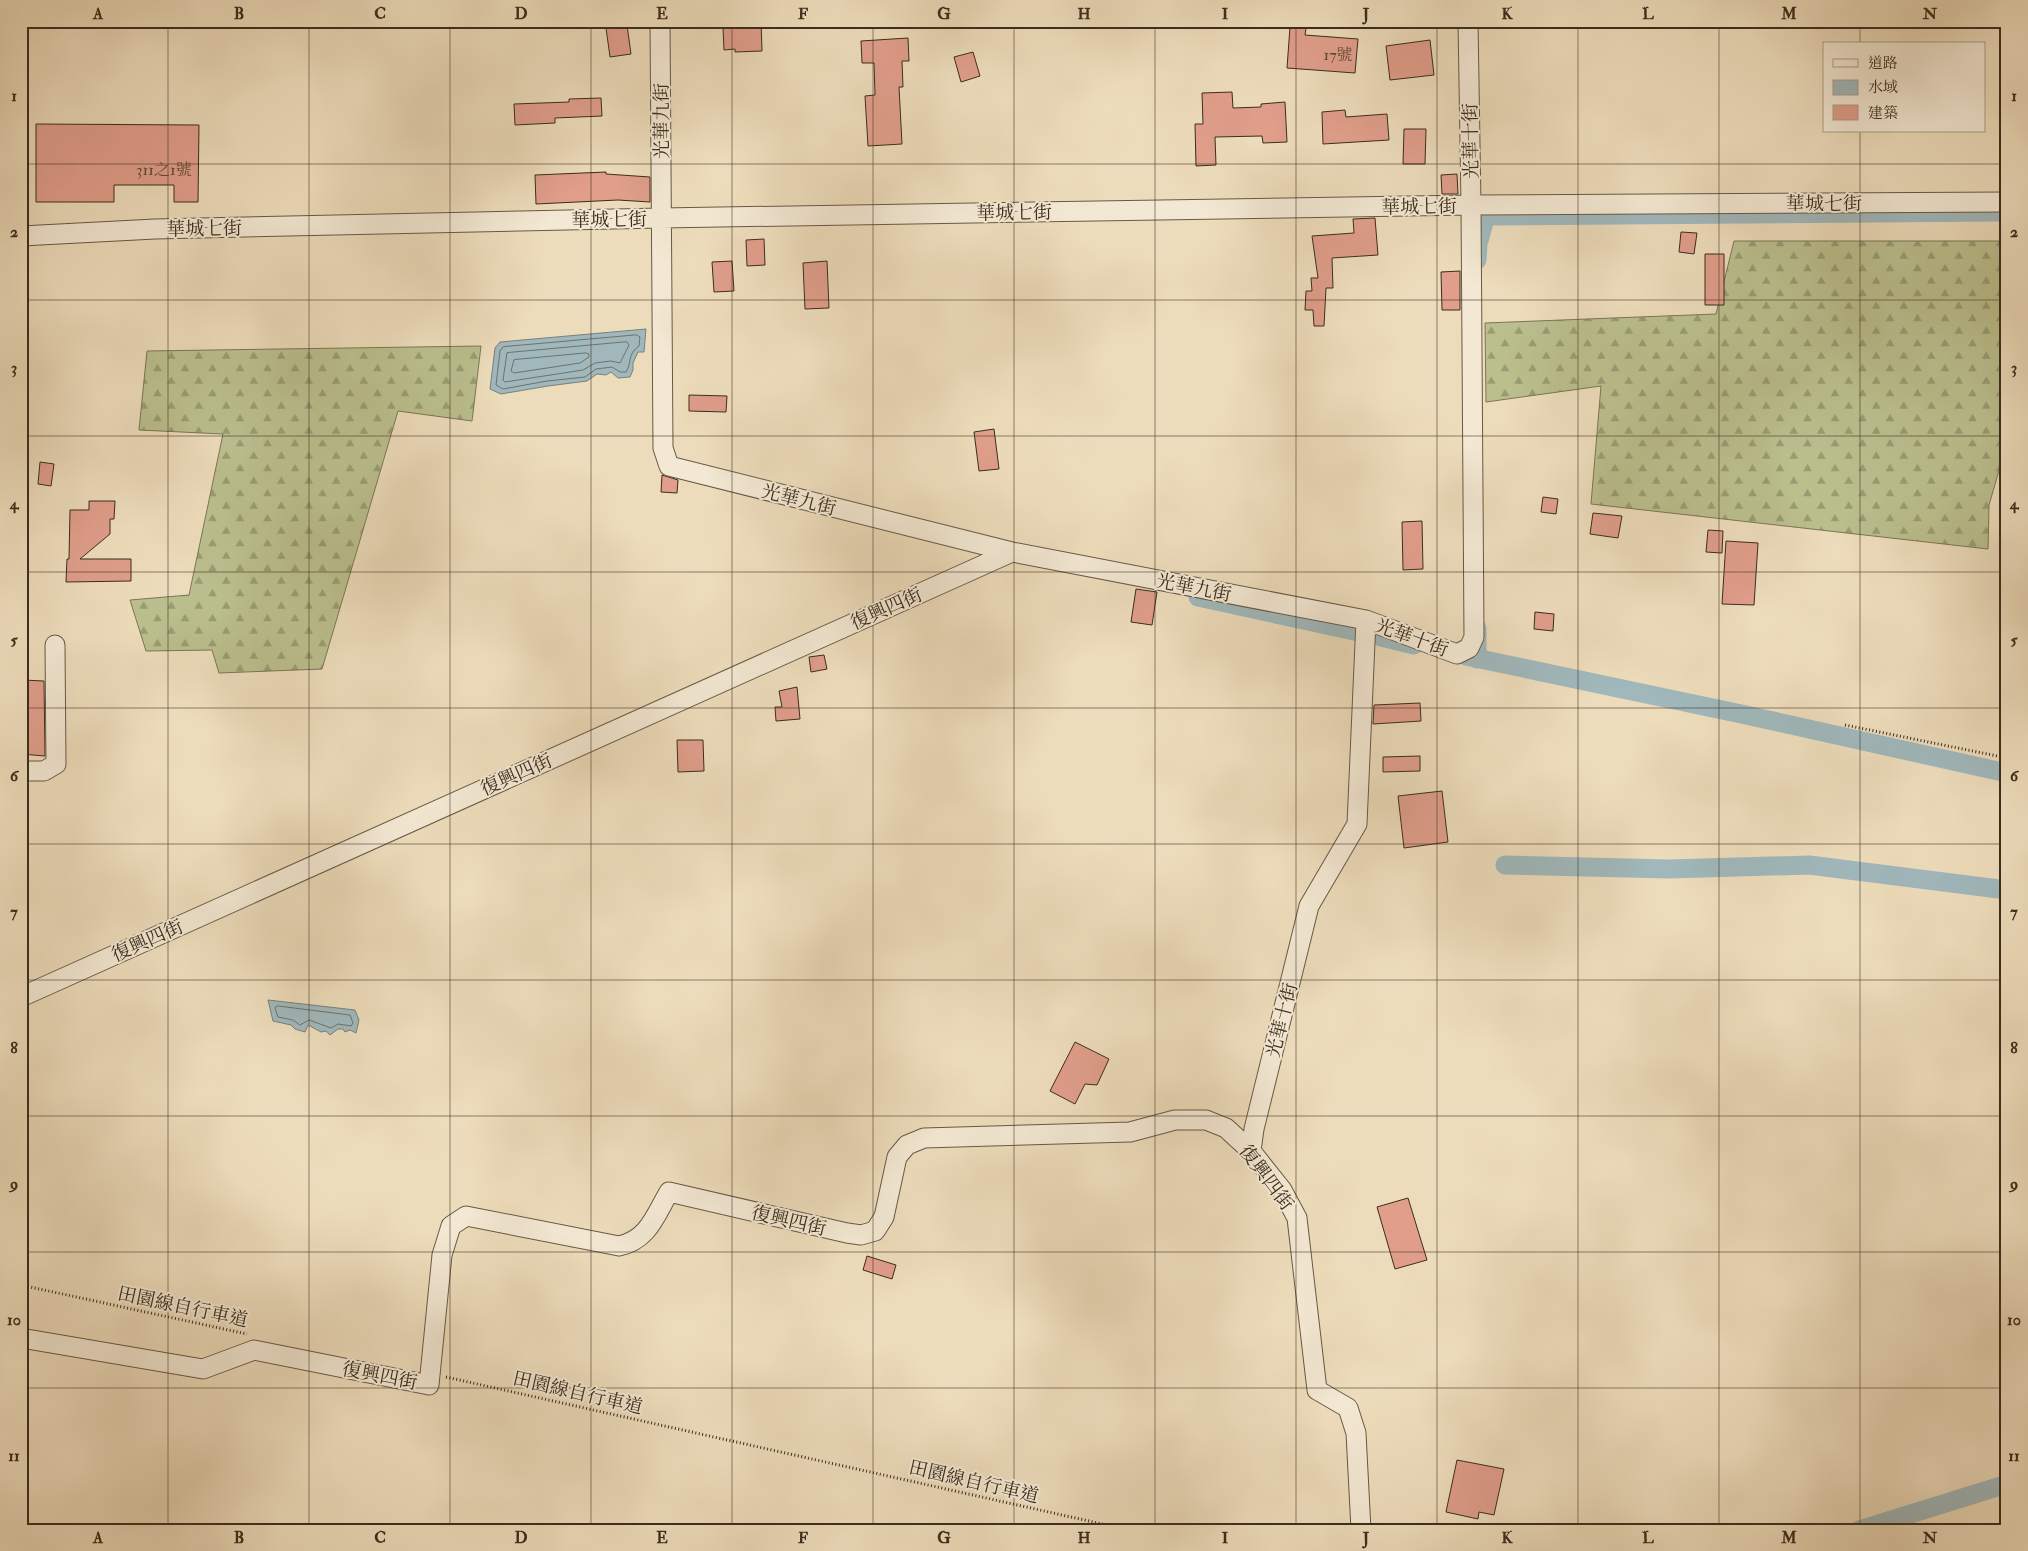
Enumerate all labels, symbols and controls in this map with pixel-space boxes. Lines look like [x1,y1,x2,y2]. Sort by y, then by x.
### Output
text: A [92,4,104,24]
text: B [234,4,244,24]
text: C [374,4,386,24]
text: D [514,4,528,24]
text: E [656,4,668,24]
text: F [798,4,808,24]
text: G [937,4,951,24]
text: H [1077,4,1091,24]
text: I [1222,4,1229,24]
text: J [1362,4,1370,25]
text: K [1501,4,1513,24]
text: L [1642,4,1654,24]
text: M [1780,4,1797,24]
text: N [1922,4,1938,24]
legend [1823,42,1986,132]
house number: 17號 [1323,45,1353,65]
text: 道路 [1868,54,1898,73]
text: 水域 [1868,78,1898,97]
street label: 光華九街 [650,83,674,159]
text: 1 [11,86,17,106]
text: 1 [2011,86,2017,106]
street label: 光華十街 [1458,103,1484,179]
text: 建築 [1868,104,1898,123]
house number: 311之1號 [136,160,192,180]
street label: 華城七街 [1786,192,1862,216]
street label: 華城七街 [1381,194,1457,220]
street label: 華城七街 [976,200,1052,226]
street label: 華城七街 [571,207,647,233]
street label: 華城七街 [166,216,242,242]
text: 2 [10,222,18,242]
text: 2 [2010,222,2018,242]
text: 3 [11,358,17,378]
text: 3 [2011,358,2017,378]
street label: 光華九街 [759,479,839,521]
text: 4 [9,494,20,514]
text: 4 [2009,494,2020,514]
street label: 光華九街 [1154,569,1233,607]
street label: 復興四街 [847,582,926,635]
street label: 光華十街 [1372,614,1451,662]
text: 5 [10,630,18,650]
text: 5 [2010,630,2018,650]
street label: 復興四街 [477,748,556,801]
text: 6 [10,766,20,786]
text: 6 [2010,766,2020,786]
text: 7 [10,902,18,922]
text: 7 [2010,902,2018,922]
street label: 復興四街 [108,914,187,967]
street label: 光華十街 [1261,980,1303,1060]
text: 8 [10,1038,18,1058]
text: 8 [2010,1038,2018,1058]
street label: 復興四街 [1234,1140,1299,1215]
text: 9 [8,1174,18,1194]
text: 9 [2008,1174,2018,1194]
street label: 復興四街 [749,1201,829,1241]
street label: 田園線自行車道 [115,1281,250,1333]
text: 10 [7,1310,21,1330]
text: 10 [2007,1310,2021,1330]
street label: 復興四街 [340,1357,419,1395]
street label: 田園線自行車道 [510,1366,645,1420]
text: 11 [8,1446,20,1466]
text: 11 [2008,1446,2020,1466]
street label: 田園線自行車道 [906,1455,1041,1509]
text: A [92,1528,104,1548]
text: B [234,1528,244,1548]
text: C [374,1528,386,1548]
text: D [514,1528,528,1548]
text: E [656,1528,668,1548]
text: F [798,1528,808,1548]
text: G [937,1528,951,1548]
text: H [1077,1528,1091,1548]
text: I [1222,1528,1229,1548]
text: J [1362,1528,1370,1549]
text: K [1501,1528,1513,1548]
text: L [1642,1528,1654,1548]
text: M [1780,1528,1797,1548]
text: N [1922,1528,1938,1548]

